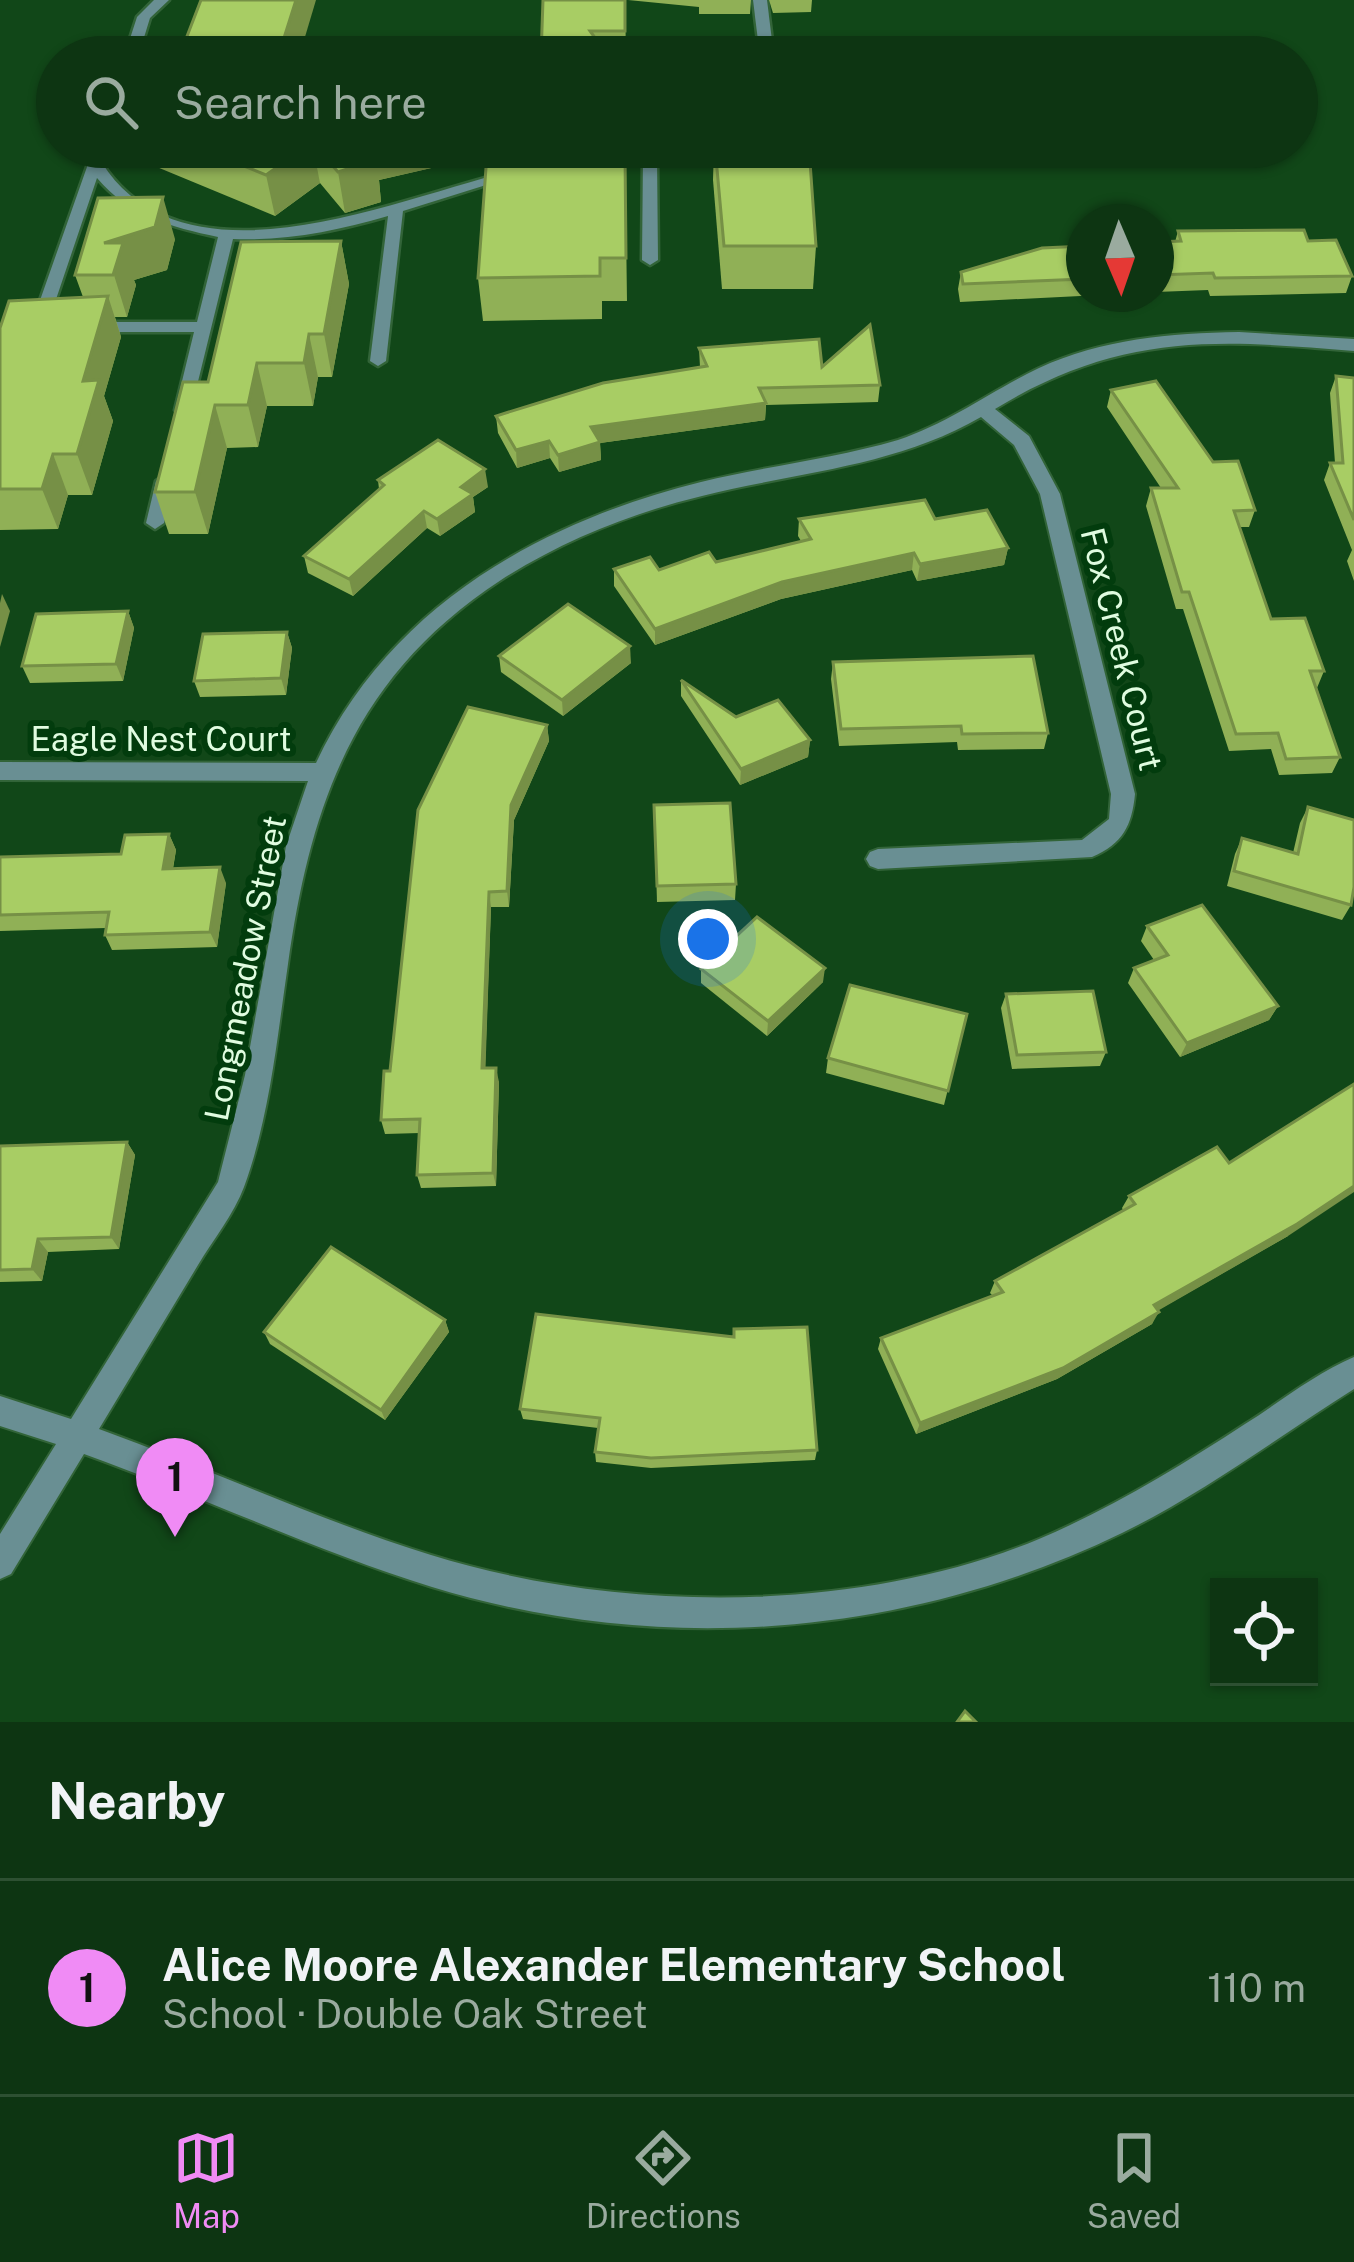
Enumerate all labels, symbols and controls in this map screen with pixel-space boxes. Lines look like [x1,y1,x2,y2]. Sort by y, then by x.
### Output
search box [36,36,1318,168]
icon: search [78,69,144,135]
text: Search here [174,76,427,129]
north arrow [1066,204,1174,312]
street label: Fox Creek Court [1074,524,1170,774]
street label: Eagle Nest Court [30,720,292,758]
street label: Longmeadow Street [197,812,293,1124]
your location [678,909,738,969]
pin: 1 [136,1438,214,1537]
map controls [1210,1578,1318,1686]
button: locate [1210,1578,1318,1686]
text: Nearby [48,1771,225,1830]
text: Alice Moore Alexander Elementary School [162,1938,1066,1991]
text: 1 [79,1965,95,2011]
text: 110 m [1207,1965,1306,2011]
text: School · Double Oak Street [162,1991,648,2037]
tab: Map [173,2125,240,2235]
tab: Directions [586,2125,741,2235]
tab: Saved [1087,2125,1181,2235]

